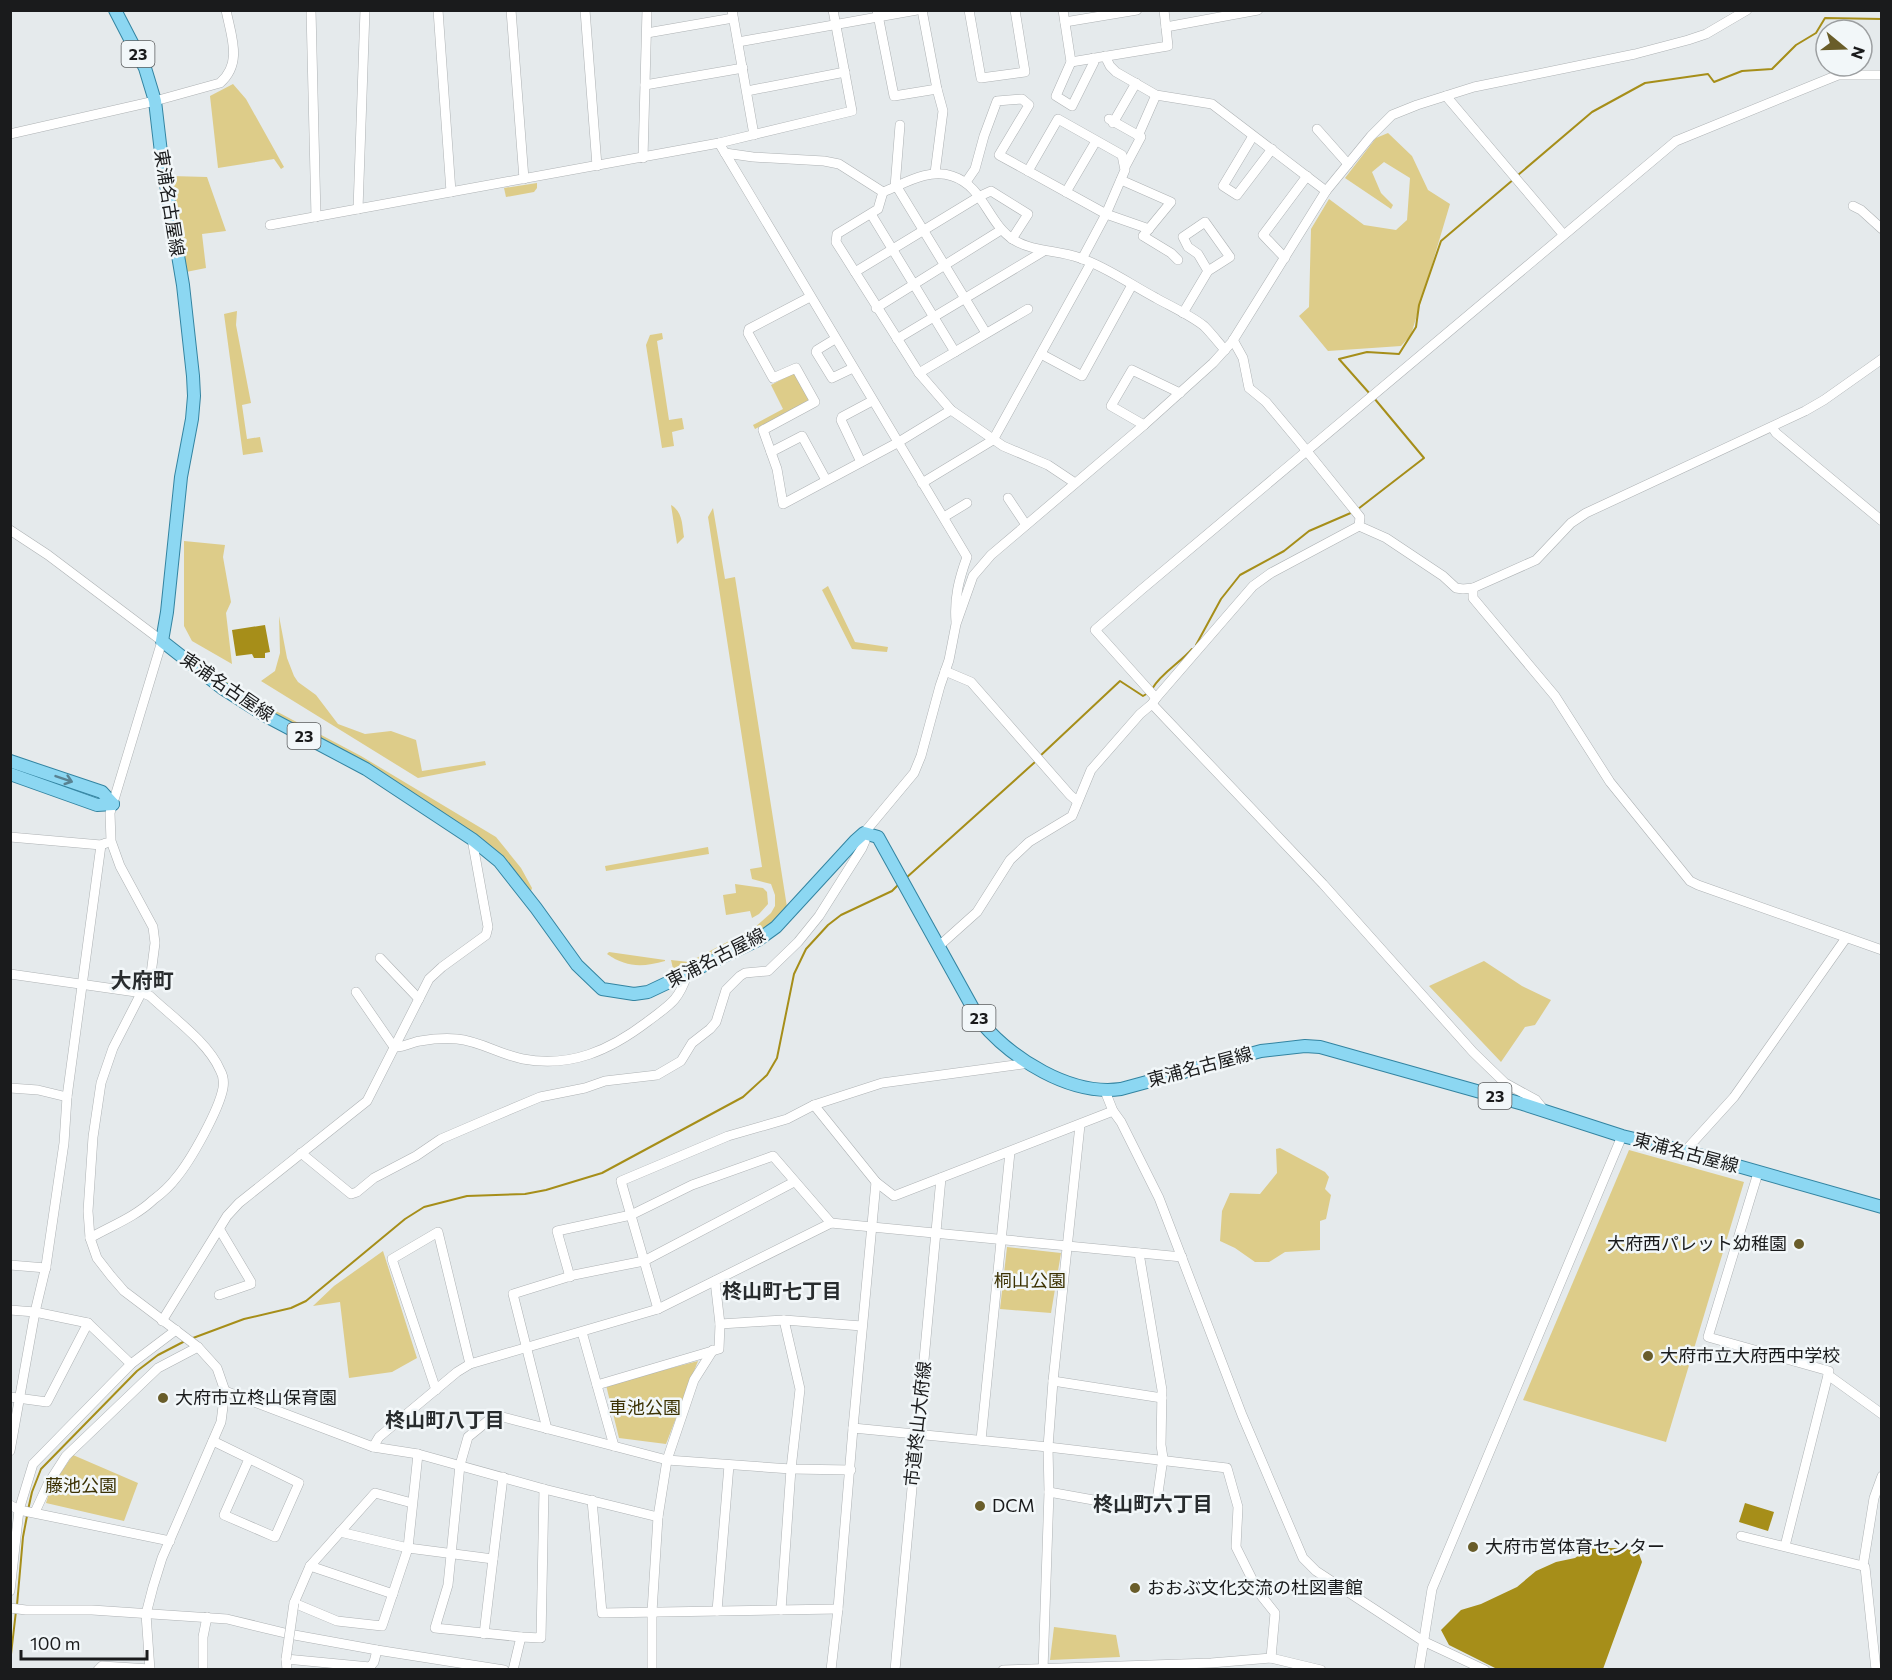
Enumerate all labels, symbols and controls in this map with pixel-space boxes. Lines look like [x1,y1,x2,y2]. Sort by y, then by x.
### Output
north arrow [1814,18,1874,78]
road number: 23 [122,41,154,67]
text: N [1848,44,1870,62]
street label: 東浦名古屋線 [151,148,189,258]
street label: 東浦名古屋線 [177,647,278,725]
road number: 23 [288,723,320,749]
one-way arrow [54,774,73,785]
street label: 東浦名古屋線 [662,923,769,991]
district label: 大府町 [111,967,174,992]
road number: 23 [962,1005,996,1031]
street label: 東浦名古屋線 [1145,1041,1255,1091]
road number: 23 [1478,1083,1512,1109]
street label: 東浦名古屋線 [1631,1127,1741,1177]
place label: 大府西パレット幼稚園 [1607,1232,1787,1254]
marker: 大府西パレット幼稚園 [1792,1237,1806,1251]
park label: 桐山公園 [994,1269,1066,1291]
district label: 柊山町七丁目 [722,1278,842,1302]
place label: 大府市立大府西中学校 [1660,1344,1840,1366]
marker: 大府市立大府西中学校 [1641,1349,1655,1363]
street label: 市道柊山大府線 [899,1360,935,1488]
place label: 大府市立柊山保育園 [175,1386,337,1408]
marker: 大府市立柊山保育園 [156,1391,170,1405]
park label: 車池公園 [609,1396,681,1418]
district label: 柊山町八丁目 [385,1407,505,1431]
park label: 藤池公園 [45,1474,117,1496]
district label: 柊山町六丁目 [1093,1491,1213,1515]
place label: DCM [992,1494,1035,1516]
marker: DCM [973,1499,987,1513]
place label: 大府市営体育センター [1485,1535,1665,1557]
marker: 大府市営体育センター [1466,1540,1480,1554]
place label: おおぶ文化交流の杜図書館 [1147,1576,1363,1598]
marker: おおぶ文化交流の杜図書館 [1128,1581,1142,1595]
scale bar [21,1623,147,1661]
text: 100 m [30,1632,80,1654]

